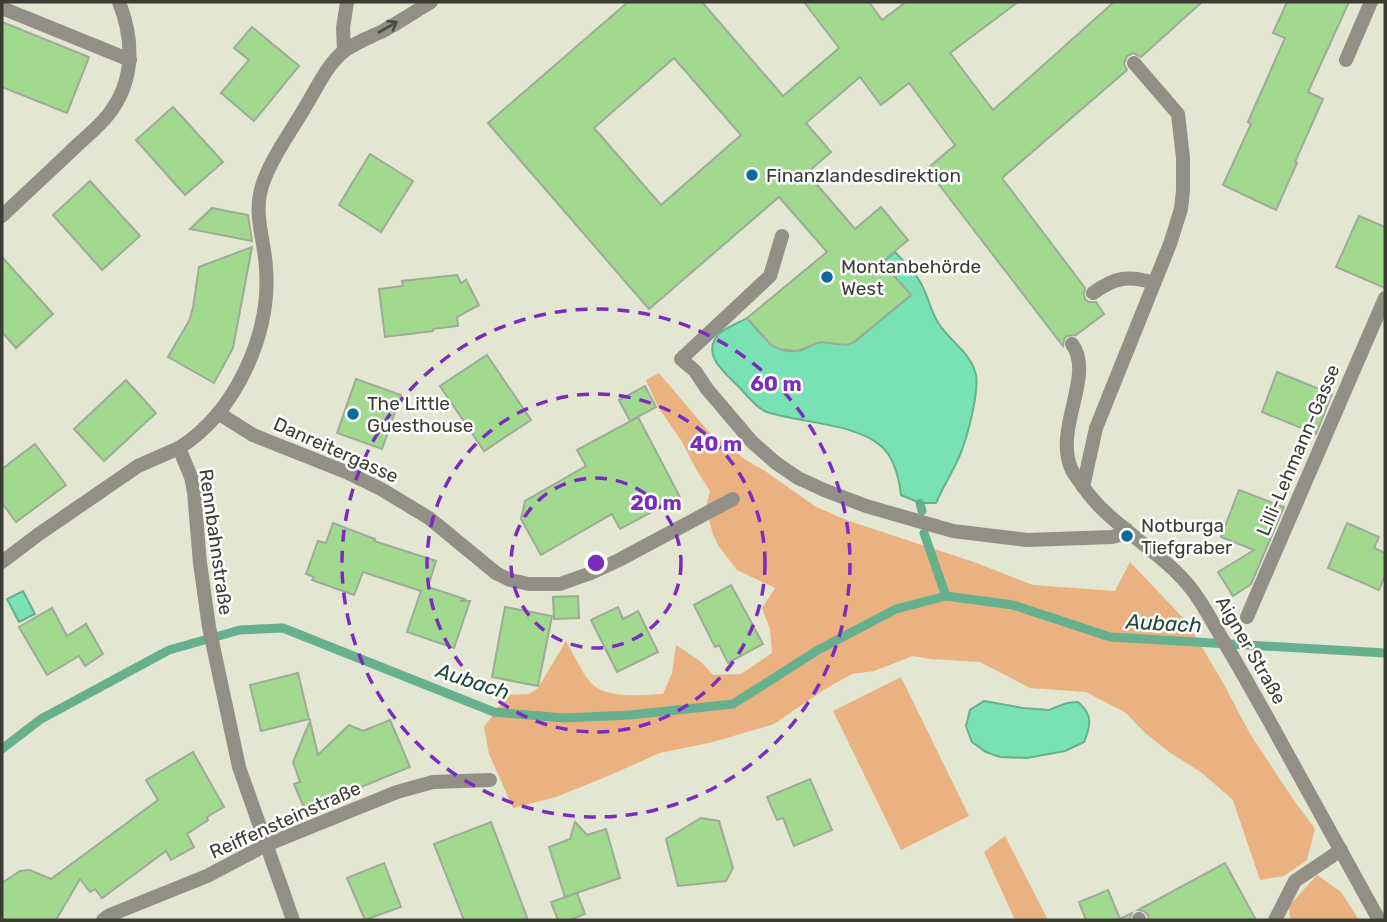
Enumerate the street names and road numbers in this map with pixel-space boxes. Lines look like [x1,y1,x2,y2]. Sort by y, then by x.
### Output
street label: Lilli-Lehmann-Gasse [1251,361,1345,539]
street label: Danreitergasse [270,412,402,488]
street label: Rennbahnstraße [194,467,238,617]
street label: Aigner Straße [1211,592,1291,708]
street label: Reiffensteinstraße [206,776,364,864]

